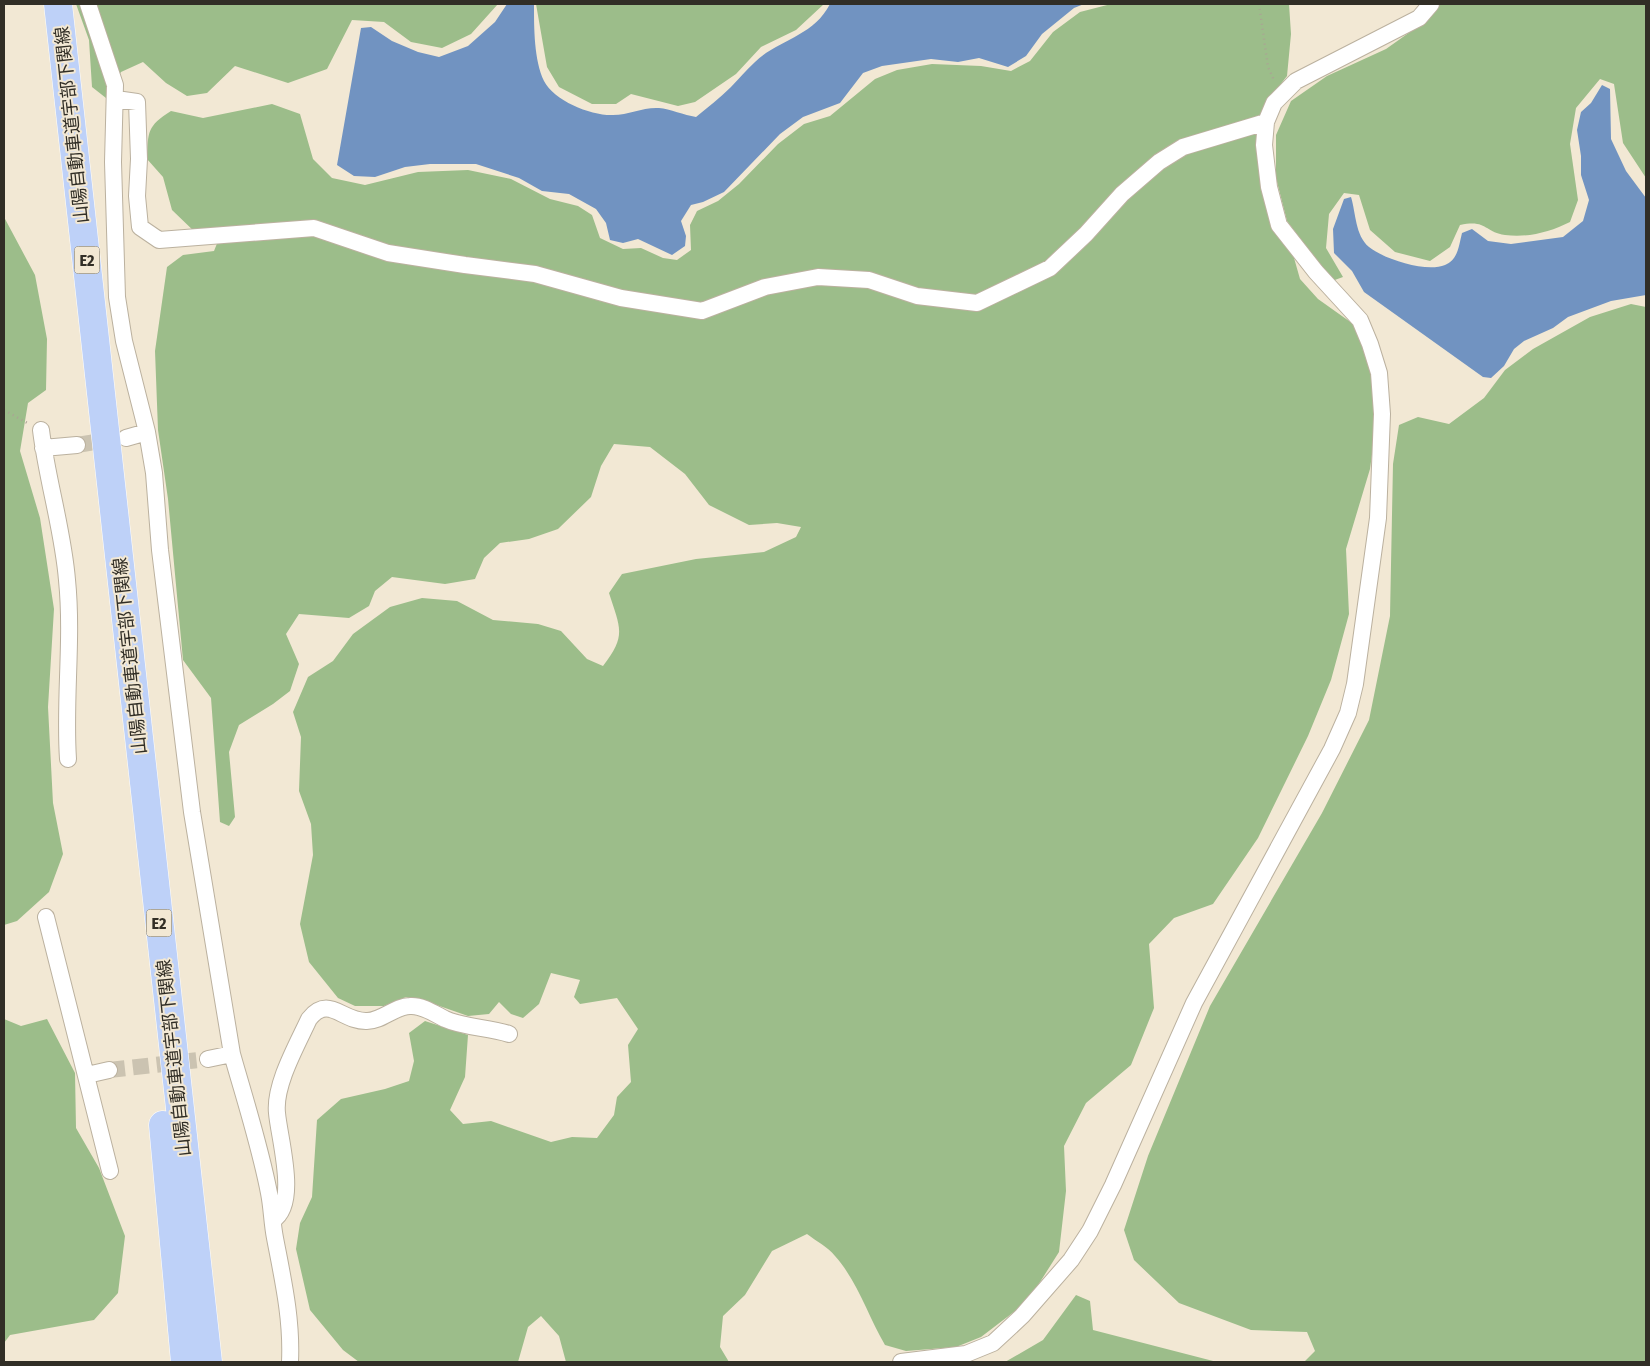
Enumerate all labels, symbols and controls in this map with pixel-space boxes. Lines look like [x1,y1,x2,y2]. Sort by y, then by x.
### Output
street label: 山陽自動車道宇部下関線 [51,25,93,225]
road number: E2 [74,246,100,274]
street label: 山陽自動車道宇部下関線 [109,556,151,756]
road number: E2 [146,910,172,936]
street label: 山陽自動車道宇部下関線 [153,958,195,1158]

